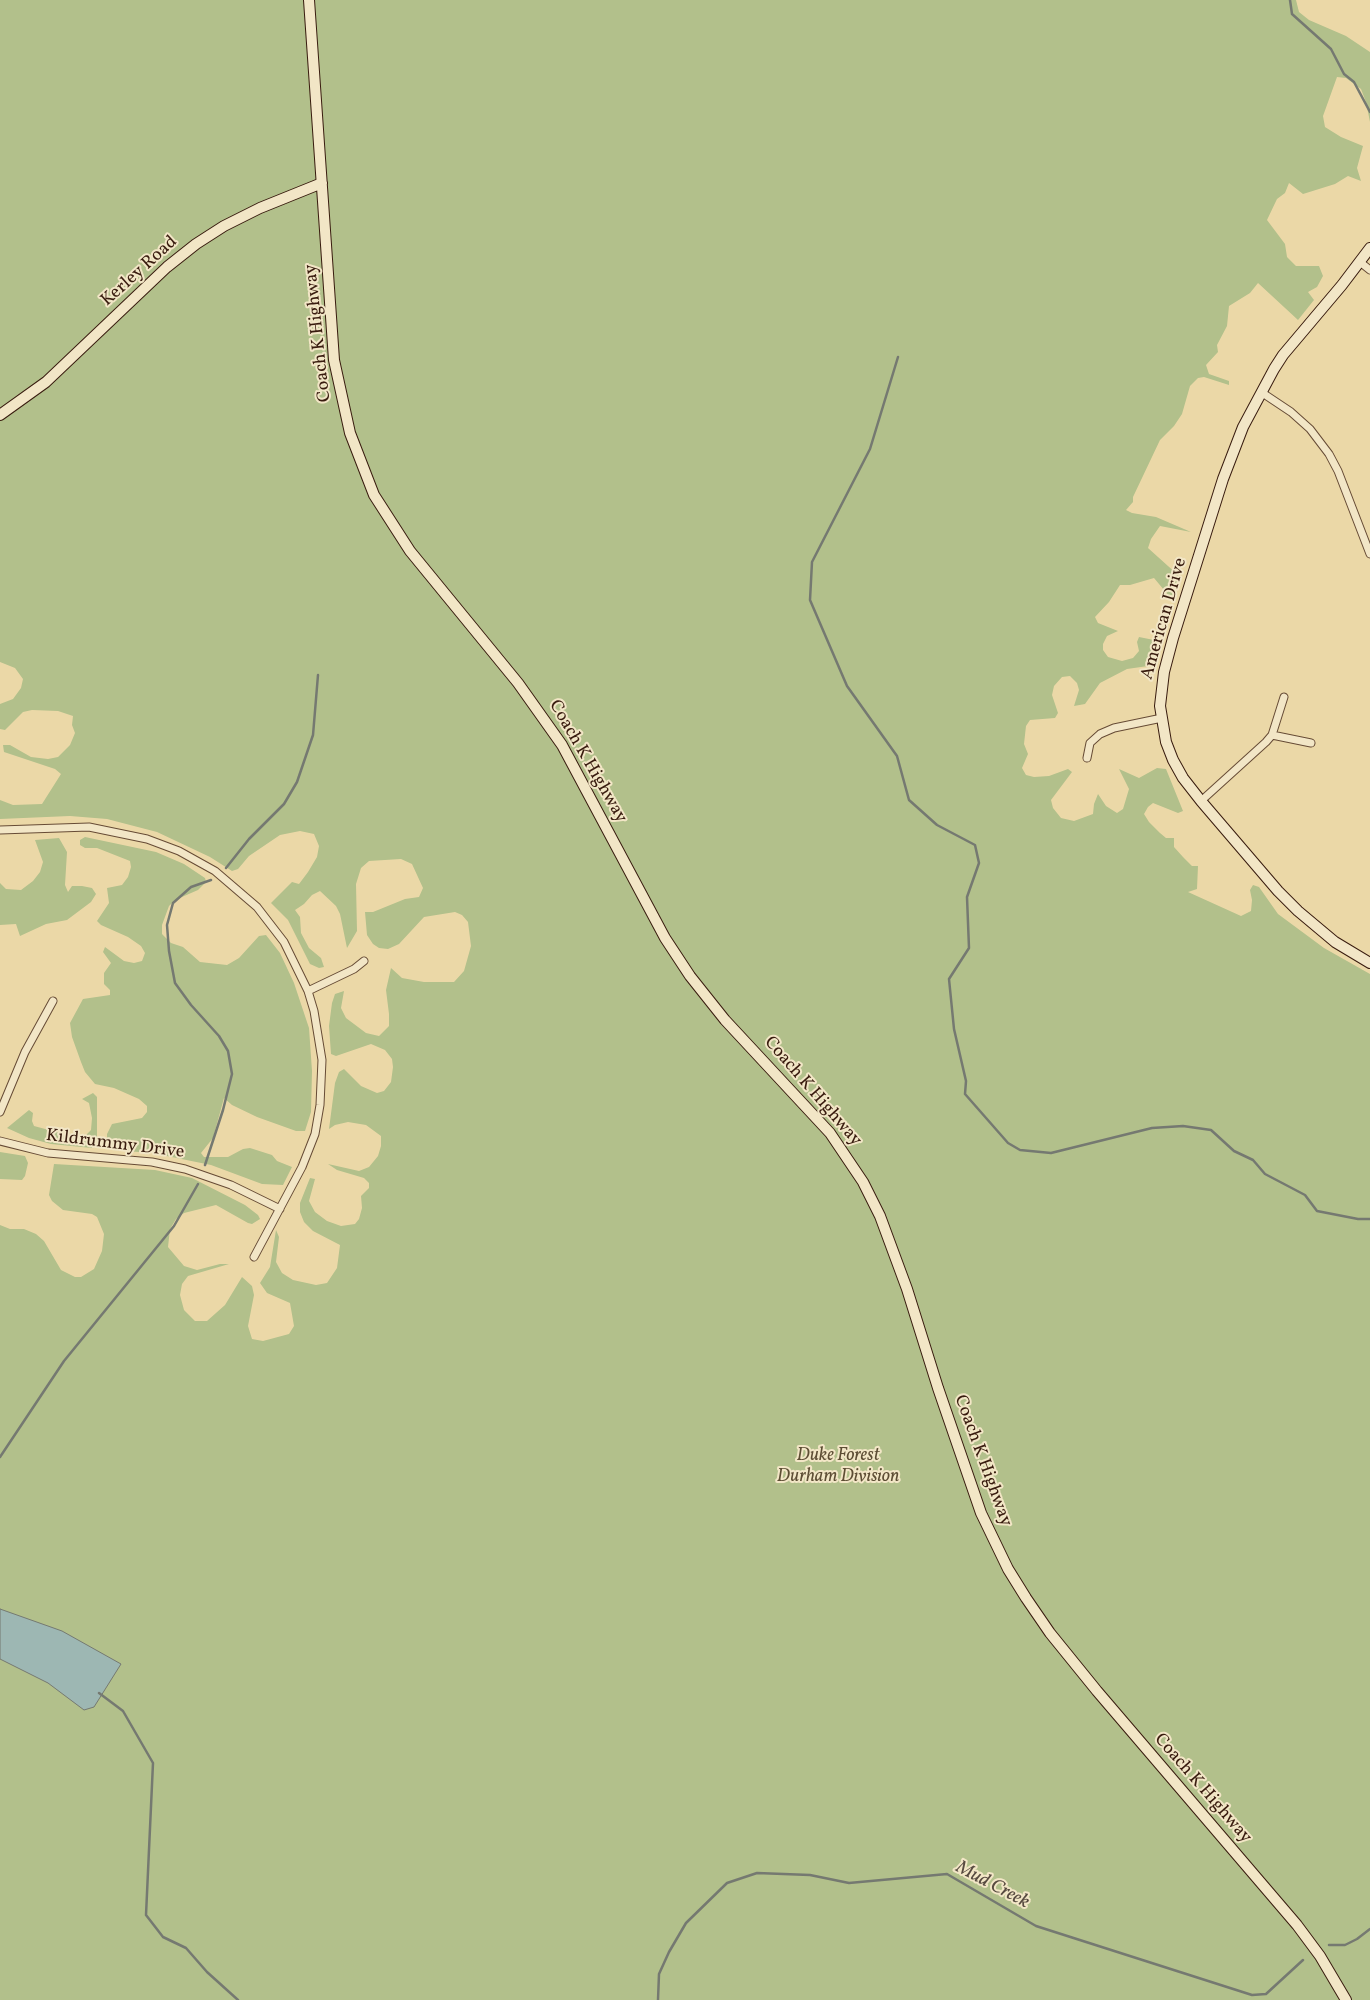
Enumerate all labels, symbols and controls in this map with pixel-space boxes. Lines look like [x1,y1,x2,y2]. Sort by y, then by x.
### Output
street label: Kerley Road [97,232,183,312]
street label: Coach K Highway [301,263,337,403]
street label: American Drive [1137,556,1193,682]
street label: Coach K Highway [543,697,631,827]
street label: Coach K Highway [758,1033,866,1151]
street label: Kildrummy Drive [45,1126,185,1164]
street label: Coach K Highway [948,1392,1016,1530]
park label: Duke Forest Durham Division [777,1446,899,1488]
street label: Coach K Highway [1148,1730,1256,1848]
water label: Mud Creek [951,1857,1033,1915]

